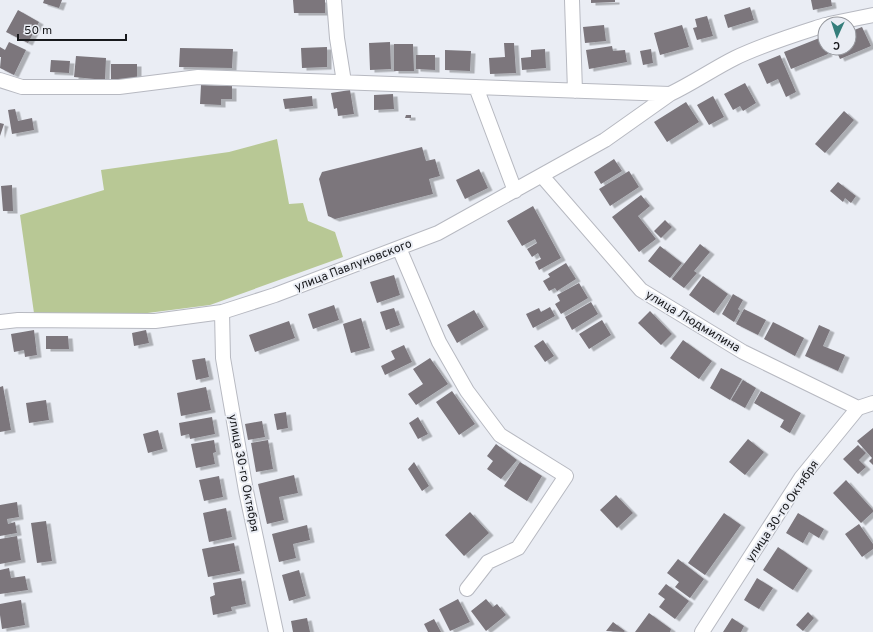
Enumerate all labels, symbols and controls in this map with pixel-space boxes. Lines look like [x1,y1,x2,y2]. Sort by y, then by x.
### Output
scale bar [18,16,126,42]
north arrow [817,16,857,56]
text: 50 m [24,23,52,39]
text: С [833,38,840,52]
street label: улица Павлуновского [292,236,415,296]
street label: улица Людмилина [642,287,743,357]
street label: улица 30-го Октября [224,413,262,533]
street label: улица 30-го Октября [743,458,823,566]

